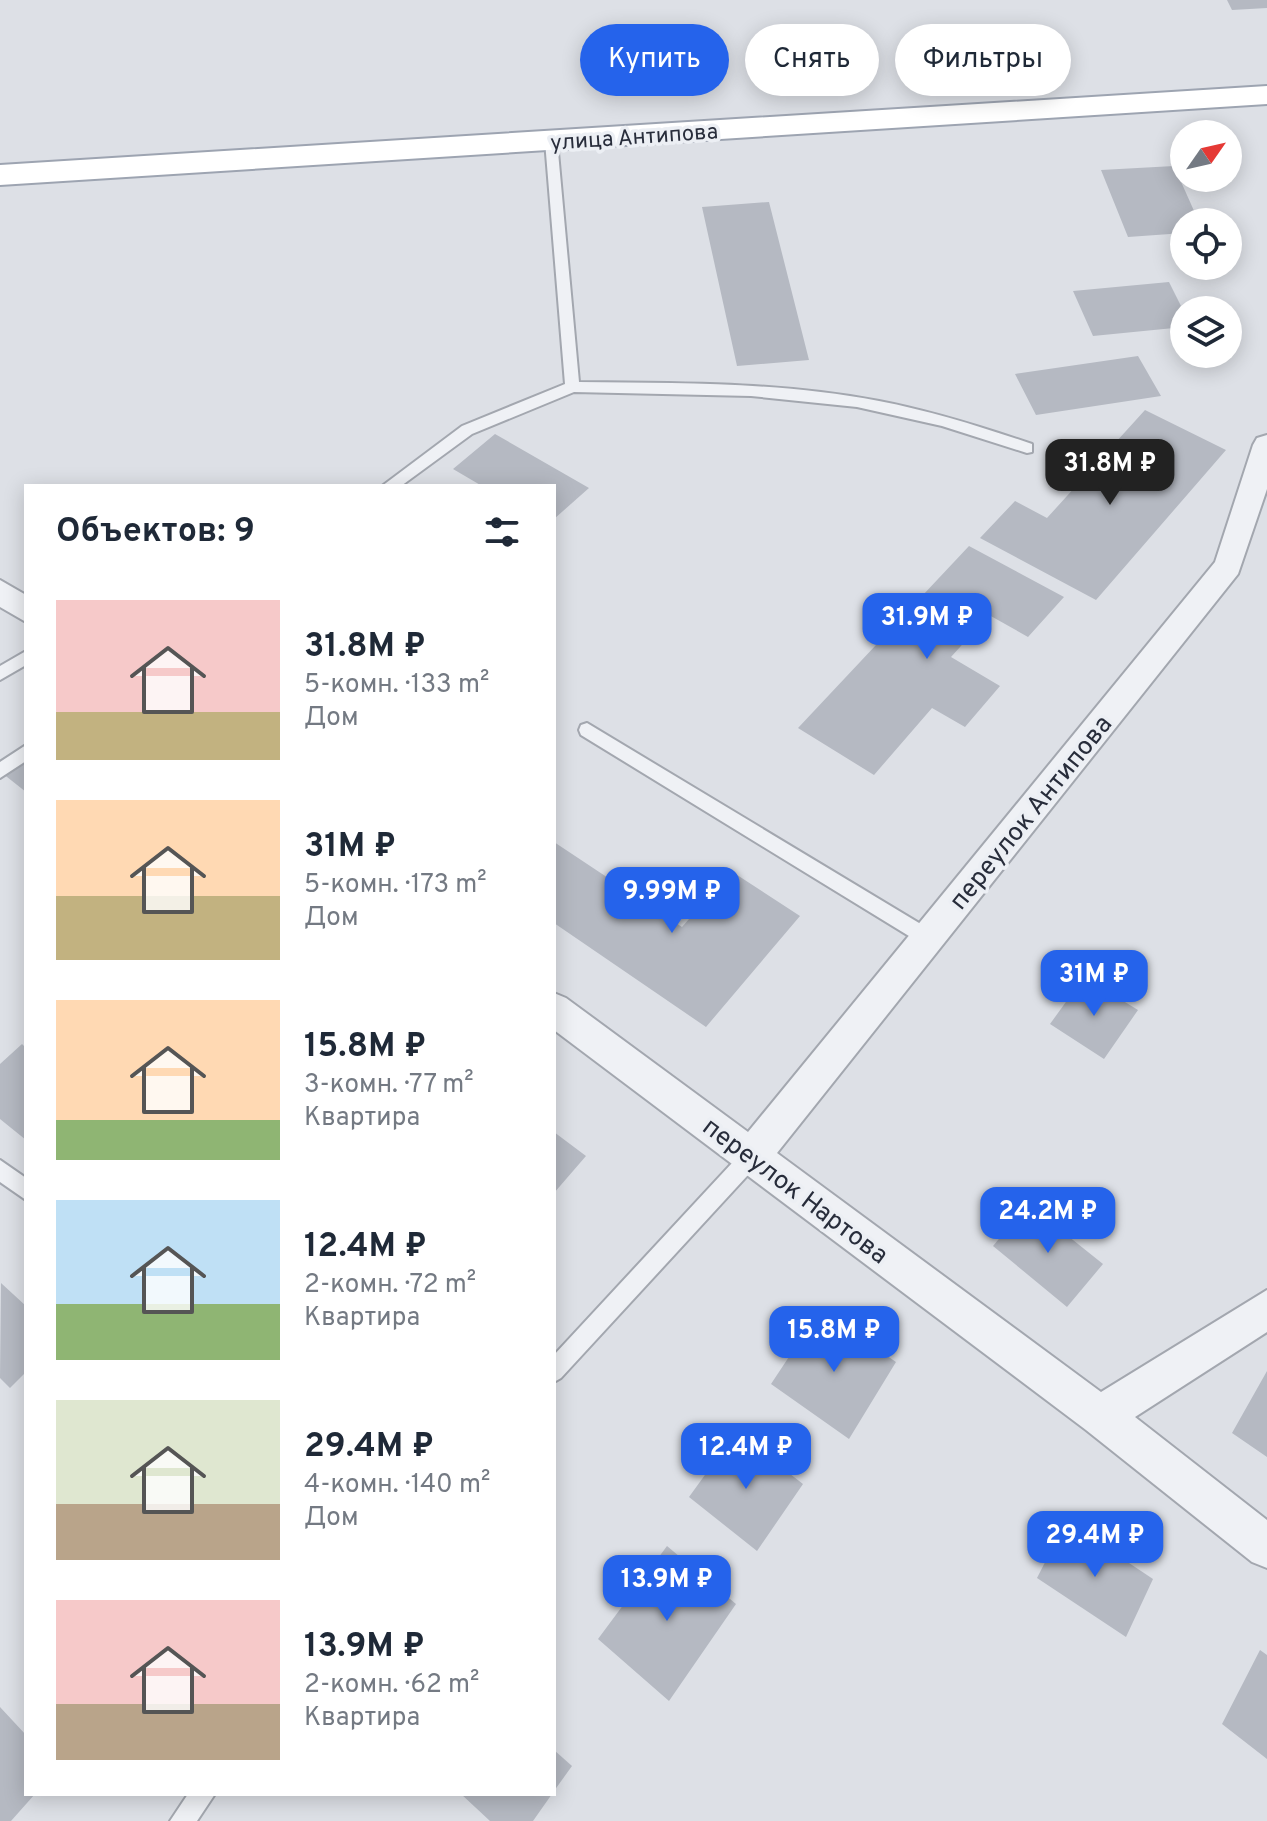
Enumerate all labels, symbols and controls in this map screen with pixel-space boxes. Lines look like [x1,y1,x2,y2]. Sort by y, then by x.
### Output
chip: Купить [580,24,729,96]
chip: Снять [745,24,879,96]
chip: Фильтры [895,24,1071,96]
street label: улица Антипова [549,119,719,158]
north arrow [1170,120,1242,192]
map controls [1170,120,1242,368]
button: locate [1170,208,1242,280]
button: layers [1170,296,1242,368]
pin: 31.8M ₽ [1036,439,1184,507]
text: 31.8M ₽ [1063,448,1157,481]
icon: filters [480,510,524,554]
text: Объектов: 9 [56,511,255,554]
pin: 31.9M ₽ [853,593,1001,661]
text: 31.9M ₽ [881,602,973,635]
text: 31.8M ₽ [304,626,426,669]
icon: home [120,632,216,728]
text: 5-комн. · 133 m² [304,669,489,702]
text: Дом [304,702,359,735]
street label: переулок Антипова [943,709,1121,918]
text: 31M ₽ [304,826,396,869]
icon: home [120,832,216,928]
pin: 9.99M ₽ [598,867,746,935]
text: 5-комн. · 173 m² [304,869,487,902]
text: 9.99M ₽ [623,876,721,909]
text: Дом [304,902,359,935]
pin: 31M ₽ [1038,950,1150,1018]
text: 31M ₽ [1059,959,1129,992]
text: 15.8M ₽ [304,1026,426,1069]
icon: home [120,1032,216,1128]
text: 3-комн. · 77 m² [304,1069,474,1102]
text: Квартира [304,1102,420,1135]
street label: переулок Нартова [695,1111,894,1273]
pin: 24.2M ₽ [974,1187,1122,1255]
text: 24.2M ₽ [998,1196,1098,1229]
text: 12.4M ₽ [304,1226,427,1269]
icon: home [120,1232,216,1328]
text: 2-комн. · 72 m² [304,1269,476,1302]
text: Квартира [304,1302,420,1335]
pin: 15.8M ₽ [760,1306,908,1374]
text: 15.8M ₽ [787,1315,881,1348]
pin: 12.4M ₽ [672,1423,820,1491]
text: 29.4M ₽ [304,1426,434,1469]
icon: home [120,1432,216,1528]
text: 12.4M ₽ [699,1432,793,1465]
text: 4-комн. · 140 m² [304,1469,490,1502]
text: Дом [304,1502,359,1535]
pin: 29.4M ₽ [1021,1511,1169,1579]
text: 29.4M ₽ [1045,1520,1145,1553]
pin: 13.9M ₽ [593,1555,741,1623]
text: 13.9M ₽ [621,1564,713,1597]
text: 13.9M ₽ [304,1626,425,1669]
icon: home [120,1632,216,1728]
text: 2-комн. · 62 m² [304,1669,480,1702]
text: Квартира [304,1702,420,1735]

